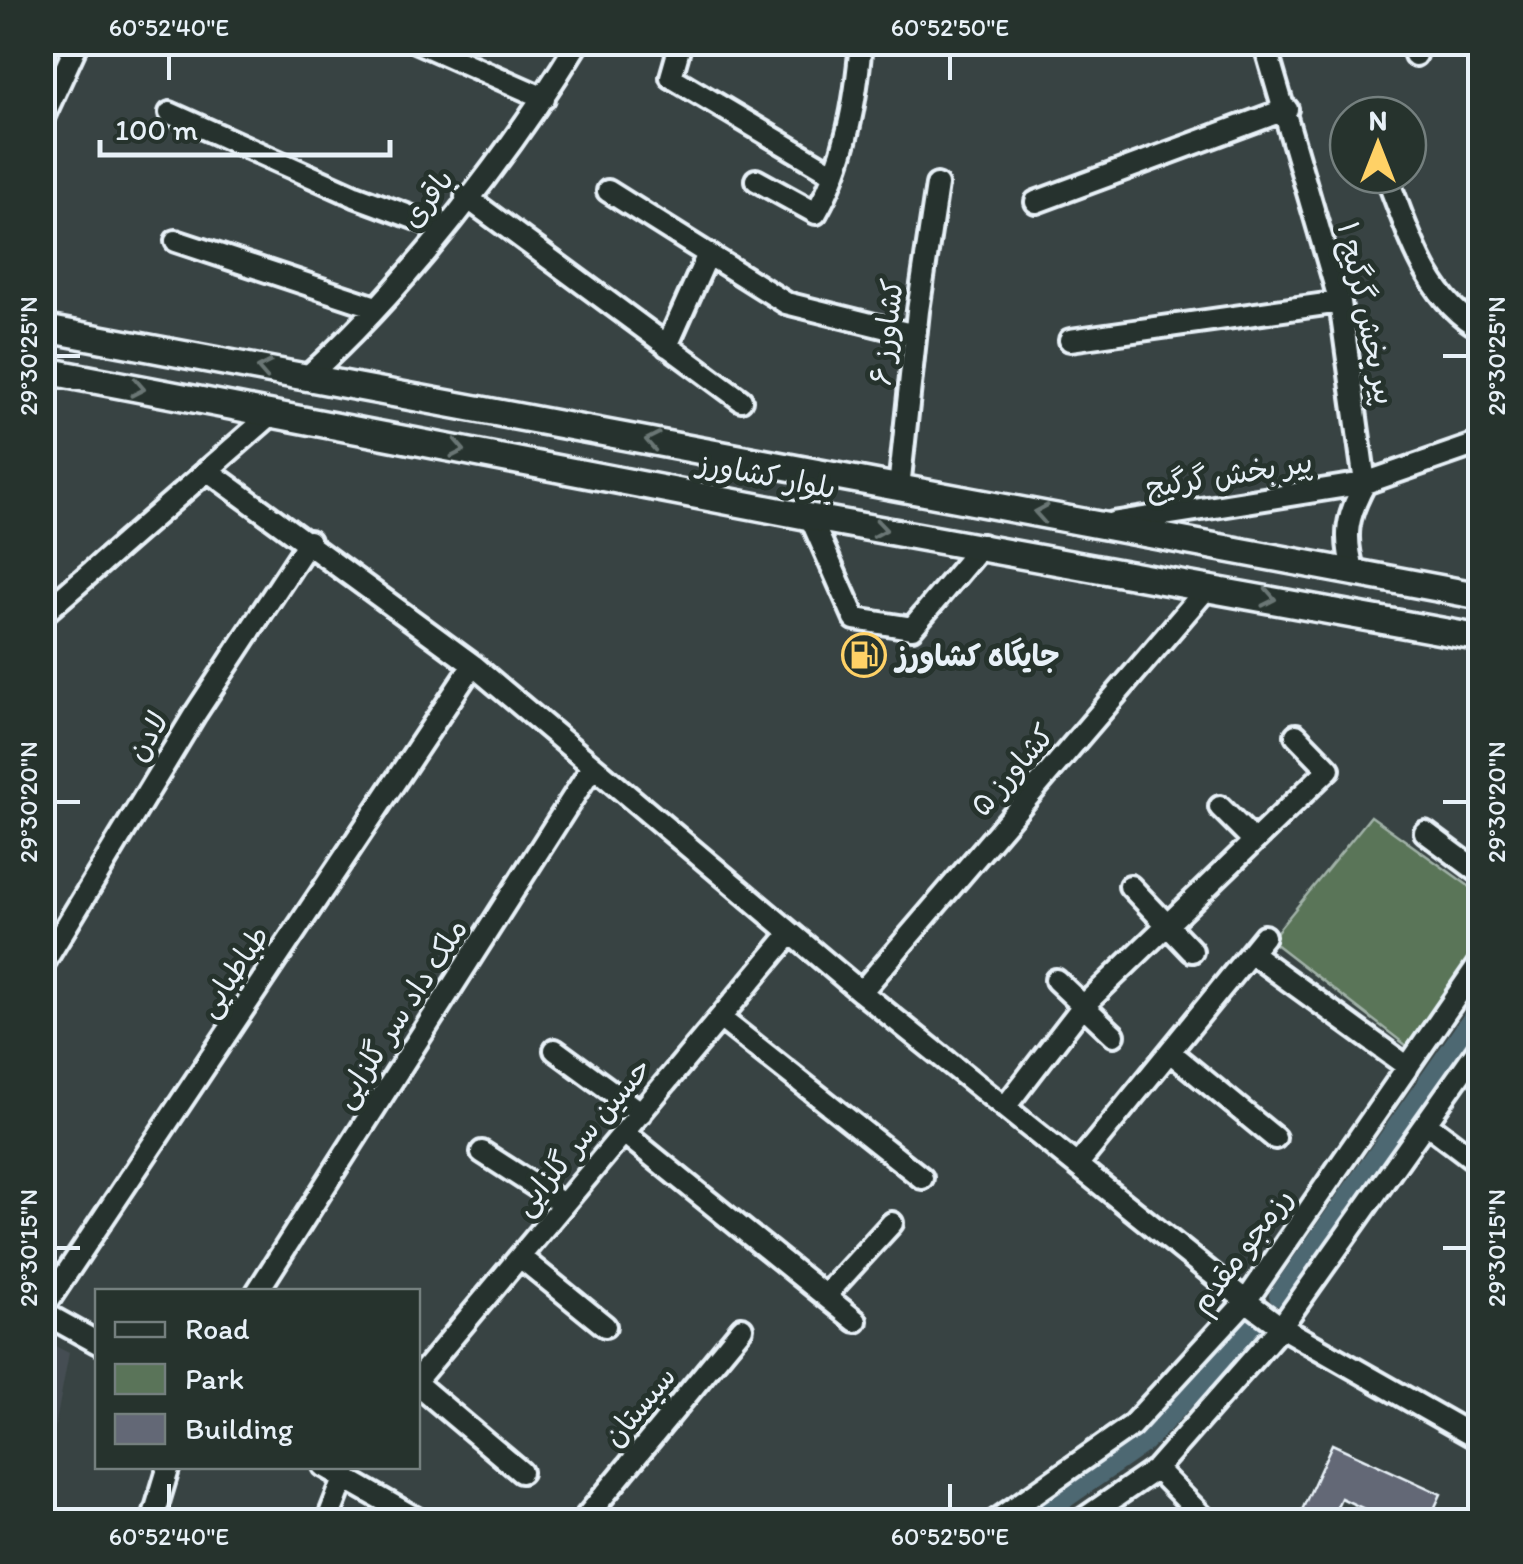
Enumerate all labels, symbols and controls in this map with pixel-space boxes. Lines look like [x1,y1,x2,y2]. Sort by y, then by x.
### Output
text: 60°52'40"E [109,12,229,42]
text: 60°52'50"E [891,12,1009,42]
scale bar [100,95,390,157]
north arrow [1328,95,1428,195]
text: N [1369,103,1387,137]
text: 100 m [115,111,198,148]
street label: باقری [393,161,461,235]
street label: پیر بخش گرگیج ۱ [1328,218,1404,408]
street label: کشاورز ۶ [861,276,911,388]
text: 29°30'25"N [13,296,43,416]
text: 29°30'25"N [1481,296,1511,416]
one-way arrow [256,359,272,380]
one-way arrow [130,377,147,398]
one-way arrow [644,432,661,453]
one-way arrow [449,438,466,459]
street label: بلوار کشاورز [692,443,839,506]
street label: پیر بخش گرگیج [1143,443,1315,507]
one-way arrow [1032,504,1049,525]
one-way arrow [872,517,888,538]
one-way arrow [1260,587,1277,608]
fuel station icon: جایگاه کشاورز [841,632,887,678]
place label: جایگاه کشاورز [893,637,1060,674]
street label: لادن [118,704,176,768]
street label: کشاورز ۵ [962,716,1062,824]
text: 29°30'20"N [13,741,43,863]
text: 29°30'20"N [1481,741,1511,863]
street label: ملک داد سر گلزایی [325,911,476,1115]
street label: طباطبایی [189,918,278,1024]
street label: حسین سر گلزایی [505,1049,660,1223]
street label: رزمجو مقدم [1182,1180,1303,1323]
text: 29°30'15"N [13,1189,43,1307]
text: 29°30'15"N [1481,1189,1511,1307]
legend [95,1289,420,1469]
text: Road [185,1310,250,1347]
street label: سیستان [595,1358,683,1454]
text: Park [185,1360,244,1397]
text: Building [185,1410,294,1447]
text: 60°52'40"E [109,1521,229,1551]
text: 60°52'50"E [891,1521,1009,1551]

